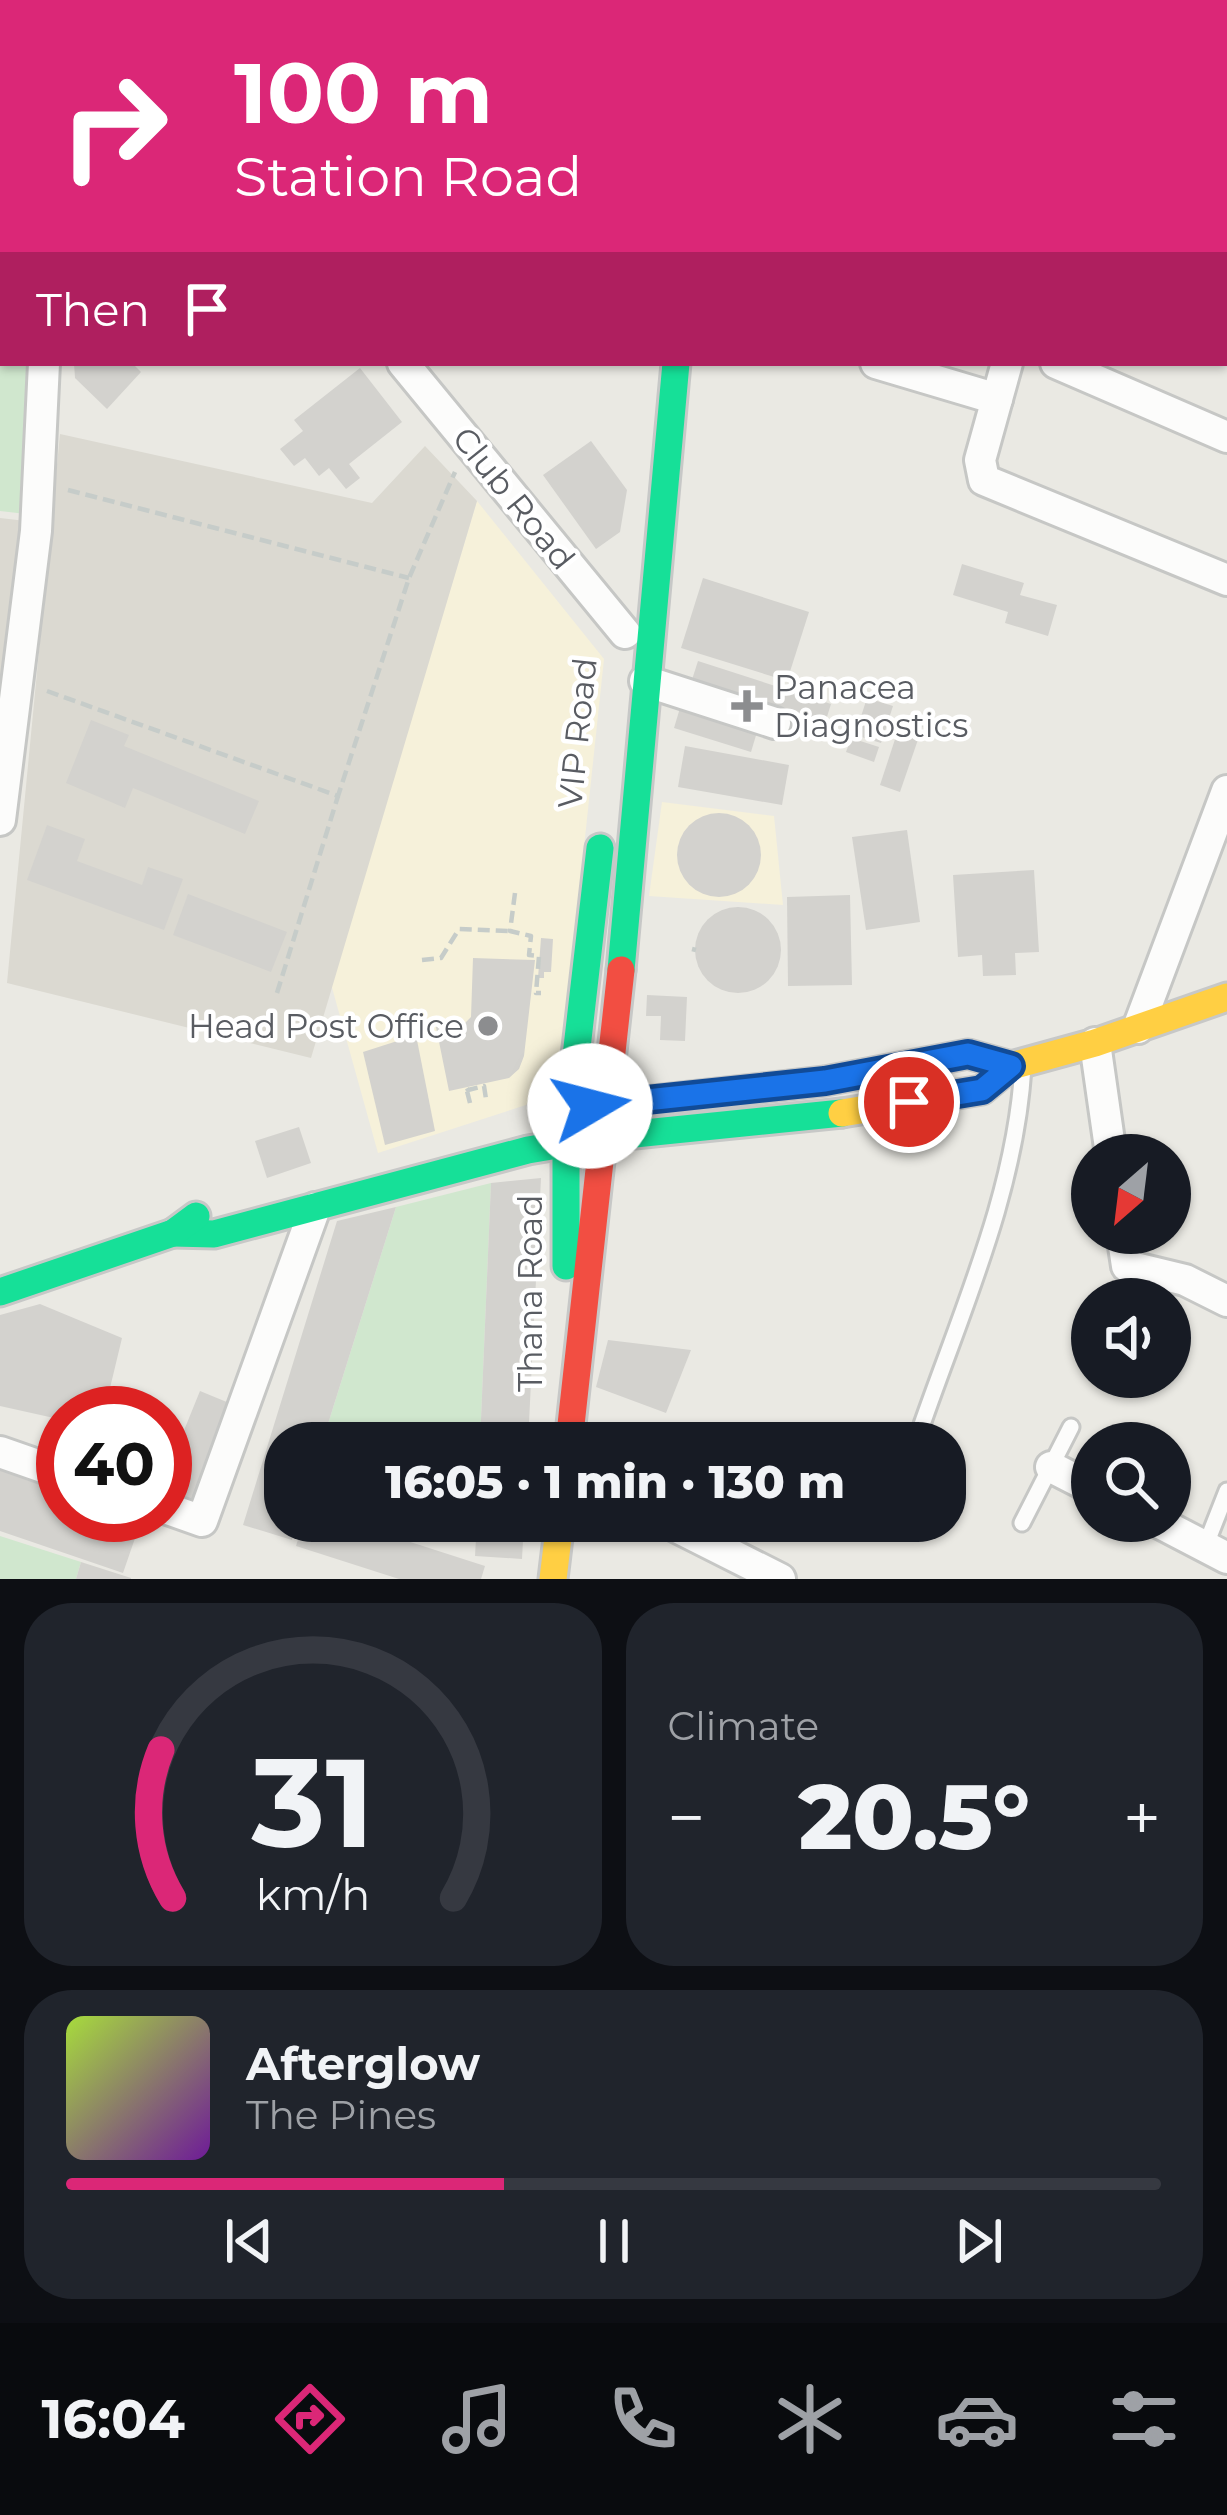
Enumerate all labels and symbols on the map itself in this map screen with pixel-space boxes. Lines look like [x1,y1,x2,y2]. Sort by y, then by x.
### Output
street label: Club Road [444,419,584,577]
street label: VIP Road [549,656,605,810]
place label: Panacea Diagnostics [774,667,968,745]
marker: Panacea Diagnostics [731,690,763,722]
place label: Head Post Office [188,1006,464,1046]
marker: Head Post Office [475,1013,501,1039]
position arrow [527,1043,653,1169]
pin [858,1051,960,1153]
north arrow [1071,1134,1191,1254]
street label: Thana Road [510,1194,550,1392]
speed limit sign: 40 [36,1386,192,1542]

